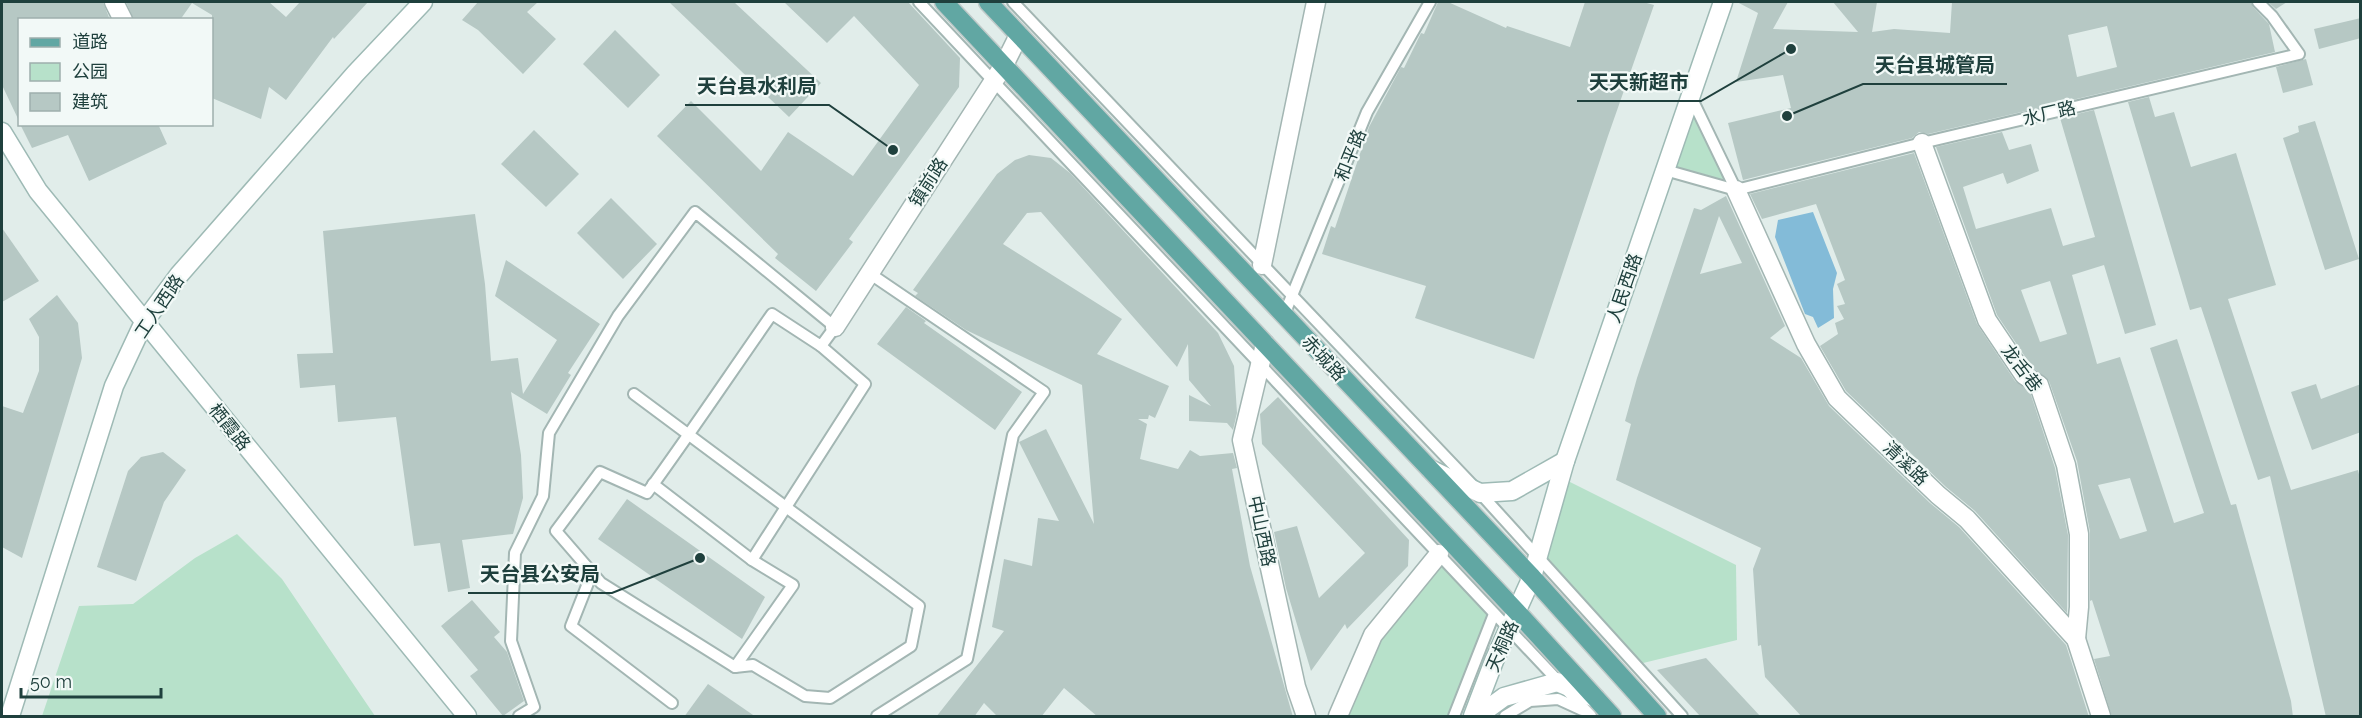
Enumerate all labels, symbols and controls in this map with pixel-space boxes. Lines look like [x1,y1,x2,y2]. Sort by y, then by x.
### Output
legend [18,18,213,126]
text: 道路 [72,31,108,52]
callout: 天台县城管局 [1863,46,2007,84]
text: 天台县城管局 [1875,53,1995,77]
text: 公园 [72,61,108,82]
callout: 天天新超市 [1577,63,1701,101]
callout: 天台县水利局 [685,67,829,105]
text: 天天新超市 [1589,70,1689,94]
text: 天台县水利局 [697,74,817,98]
text: 建筑 [72,91,108,112]
street label: 水厂路 [2020,97,2078,129]
street label: 和平路 [1330,126,1370,184]
street label: 镇前路 [904,154,952,210]
street label: 人民西路 [1602,251,1646,325]
street label: 工人西路 [130,270,188,342]
street label: 赤城路 [1298,331,1350,385]
street label: 龙舌巷 [1997,340,2047,396]
street label: 栖霞路 [205,399,255,455]
street label: 清溪路 [1879,437,1933,489]
street label: 中山西路 [1244,494,1280,568]
callout: 天台县公安局 [468,555,612,593]
text: 天台县公安局 [480,562,600,586]
street label: 天桐路 [1481,617,1523,675]
scale bar [21,661,160,699]
text: 50 m [30,671,72,692]

